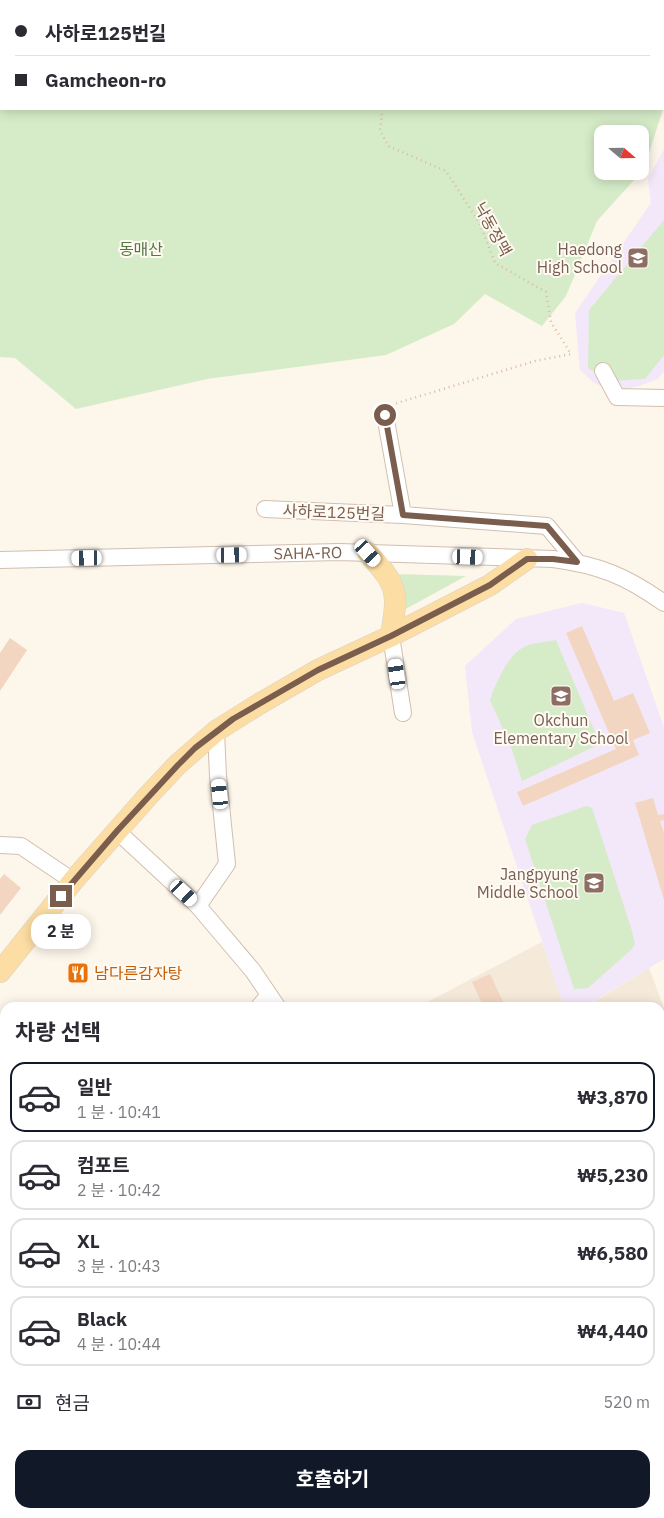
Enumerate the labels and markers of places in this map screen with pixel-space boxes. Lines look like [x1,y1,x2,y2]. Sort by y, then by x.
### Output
place label: Haedong High School [537,239,623,277]
school or university icon: Haedong High School [626,246,650,270]
school or university icon: Okchun Elementary School [549,684,573,708]
place label: Okchun Elementary School [494,710,628,748]
place label: Jangpyung Middle School [477,864,579,902]
school or university icon: Jangpyung Middle School [582,871,606,895]
restaurant icon: 남다른감자탕 [66,961,90,985]
place label: 남다른감자탕 [94,963,183,983]

